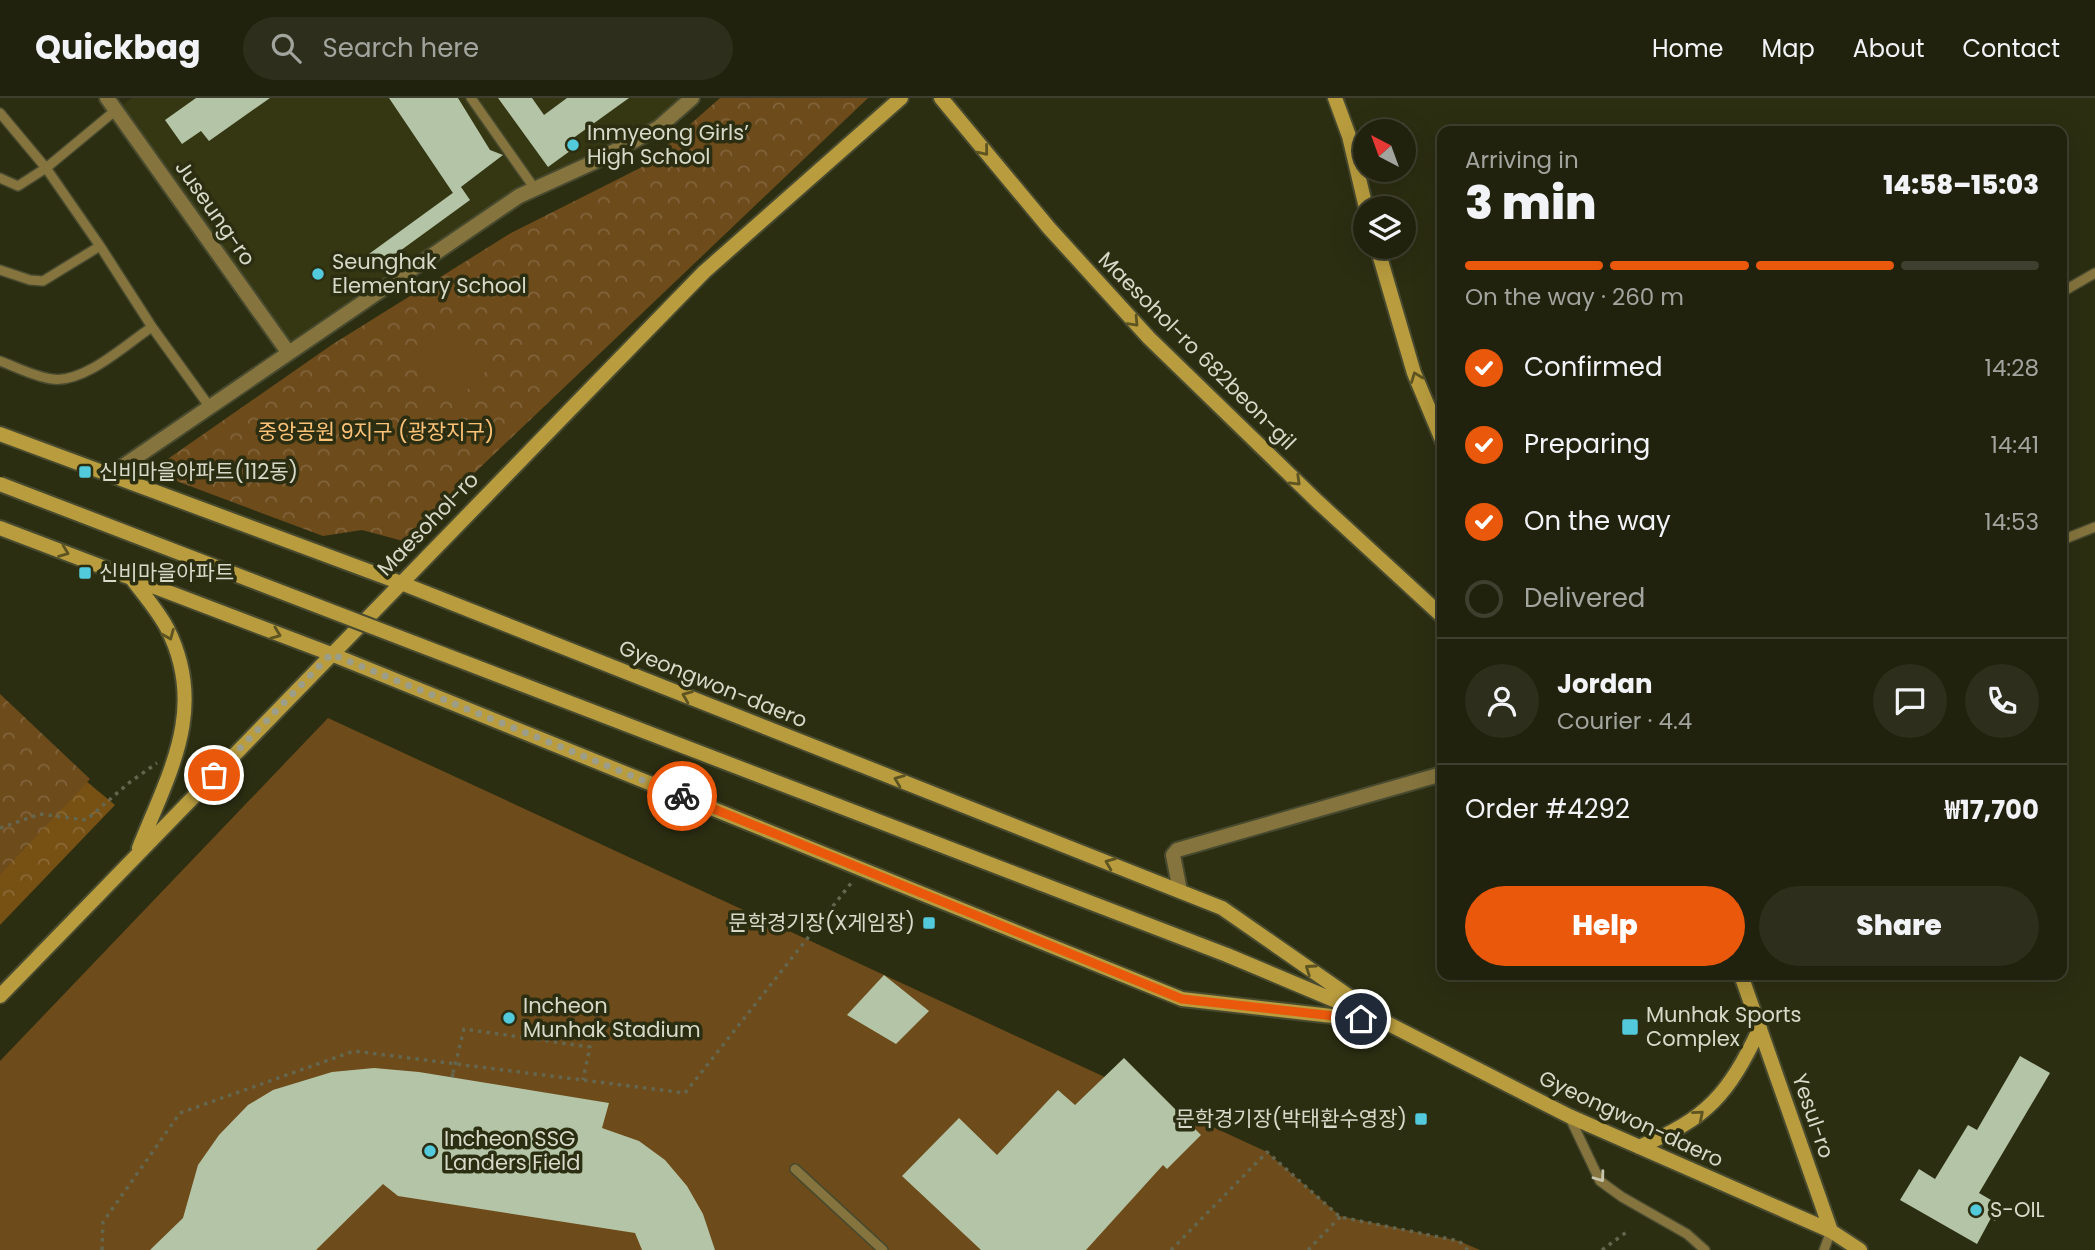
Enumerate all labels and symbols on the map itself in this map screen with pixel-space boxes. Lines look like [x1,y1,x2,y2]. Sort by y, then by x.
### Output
place label: Inmyeong Girls’ High School [587,118,749,171]
north arrow [1353,119,1416,182]
marker: Inmyeong Girls’ High School [565,137,581,153]
one-way arrow [976,143,989,155]
street label: Juseung-ro [168,154,262,271]
street label: Maesohol-ro 682beon-gil [1092,245,1303,456]
place label: Seunghak Elementary School [332,247,527,300]
marker: Seunghak Elementary School [310,266,326,282]
one-way arrow [1126,314,1139,327]
one-way arrow [1410,372,1424,384]
park label: 중앙공원 9지구 (광장지구) [258,417,494,446]
place label: 신비마을아파트(112동) [99,457,298,486]
marker: 신비마을아파트(112동) [77,464,93,480]
street label: Maesohol-ro [370,465,485,582]
one-way arrow [1288,473,1301,486]
one-way arrow [57,544,69,558]
place label: 신비마을아파트 [99,558,234,587]
marker: 신비마을아파트 [77,565,93,581]
one-way arrow [270,625,282,639]
one-way arrow [161,628,175,640]
street label: Gyeongwon-daero [615,633,812,735]
one-way arrow [682,691,694,705]
pin [184,745,244,805]
courier [647,761,717,831]
one-way arrow [893,774,905,788]
one-way arrow [1105,858,1117,872]
place label: 문학경기장(X게임장) [728,908,915,937]
marker: 문학경기장(X게임장) [921,915,937,931]
one-way arrow [1305,965,1318,977]
pin [1331,989,1391,1049]
place label: Incheon Munhak Stadium [523,991,701,1044]
place label: Munhak Sports Complex [1646,1000,1801,1053]
marker: Incheon Munhak Stadium [501,1010,517,1026]
marker: Munhak Sports Complex [1620,1017,1640,1037]
street label: Gyeongwon-daero [1534,1063,1728,1174]
street label: Yesul-ro [1785,1070,1841,1162]
place label: 문학경기장(박태환수영장) [1175,1104,1407,1133]
marker: 문학경기장(박태환수영장) [1413,1111,1429,1127]
one-way arrow [1690,1111,1703,1123]
place label: Incheon SSG Landers Field [444,1124,580,1177]
marker: Incheon SSG Landers Field [422,1143,438,1159]
one-way arrow [1592,1169,1604,1181]
place label: S-OIL [1990,1195,2045,1224]
marker: S-OIL [1968,1202,1984,1218]

